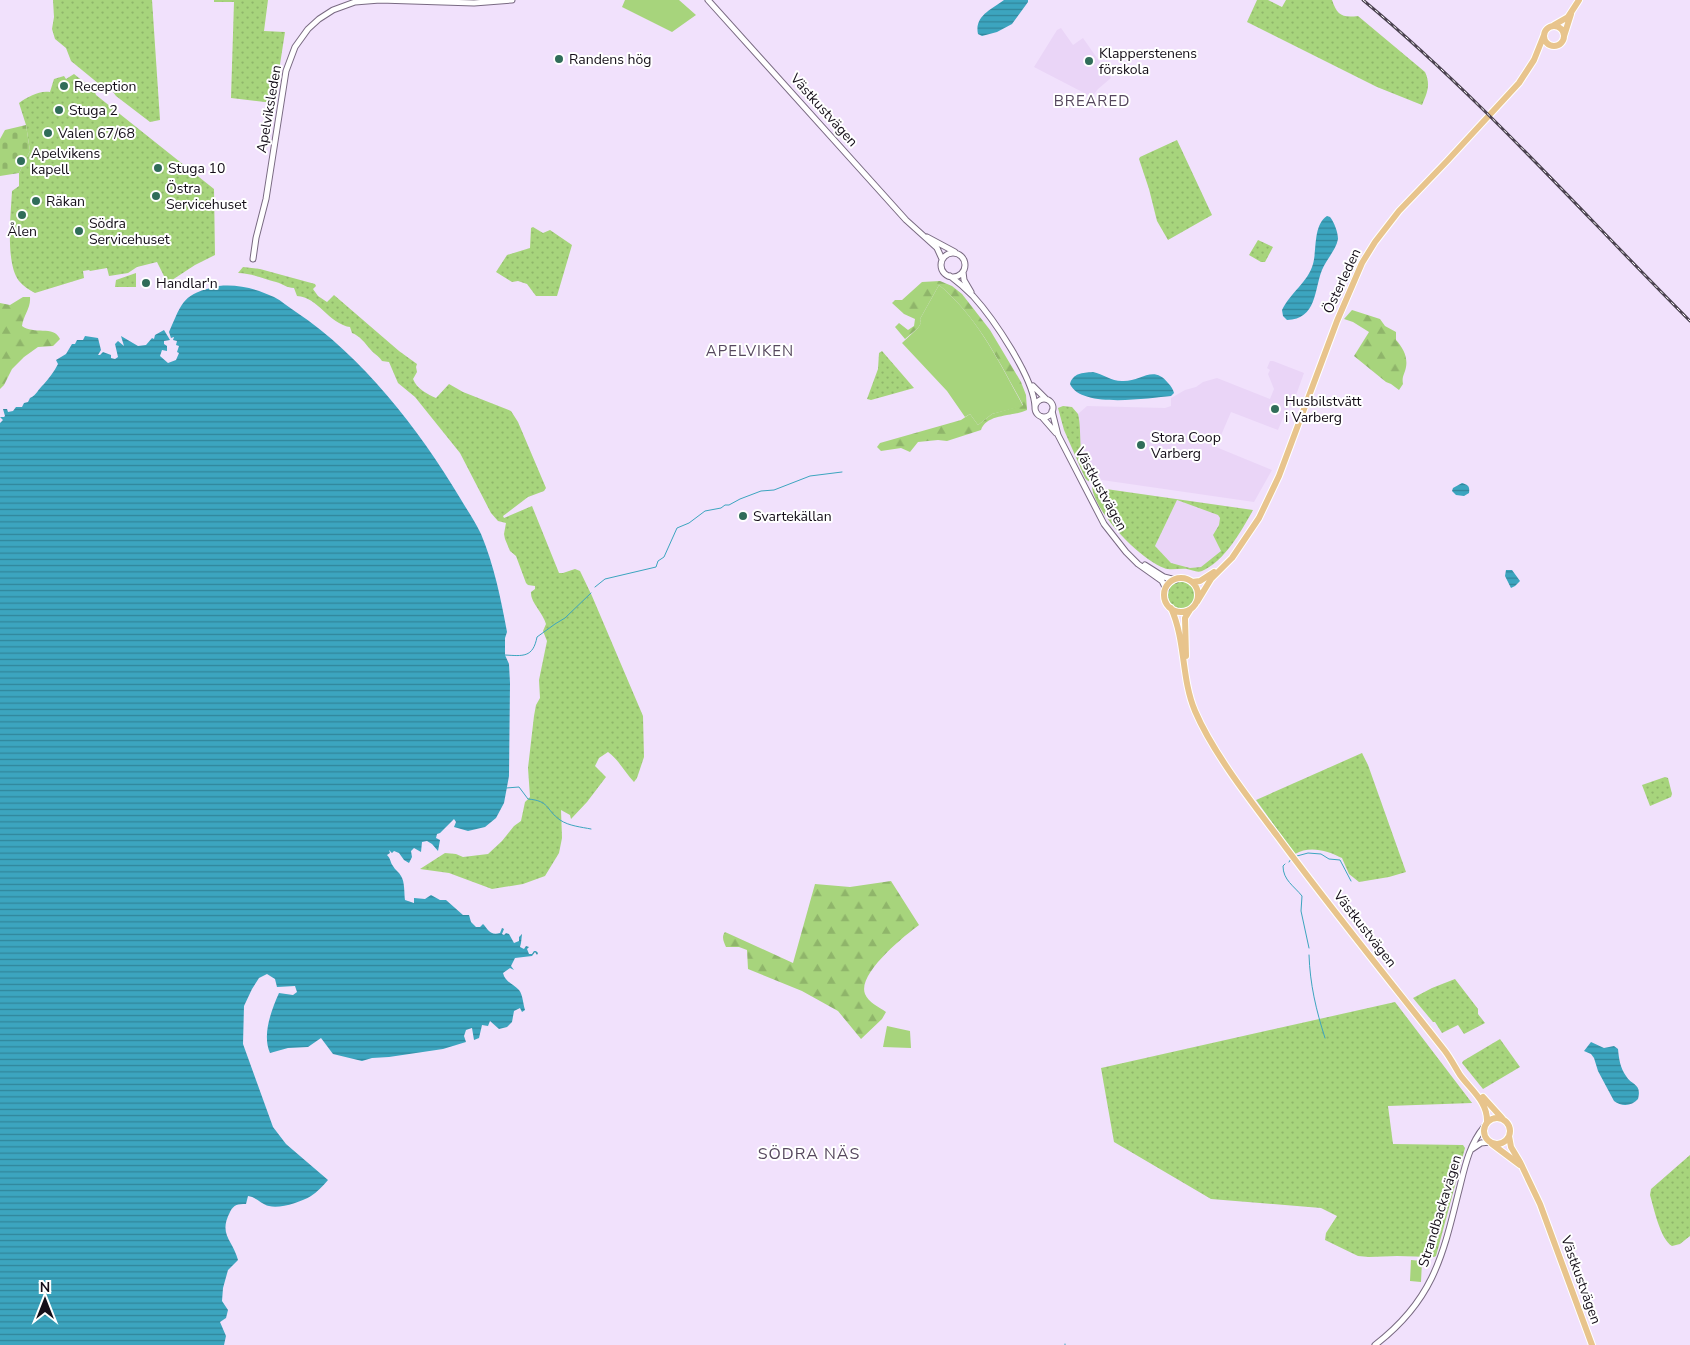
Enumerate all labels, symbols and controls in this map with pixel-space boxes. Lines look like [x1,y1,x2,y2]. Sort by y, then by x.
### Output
place label: Klapperstenens förskola [1099,44,1197,79]
place label: Randens hög [569,50,652,69]
marker: Randens hög [553,53,565,65]
marker: Klapperstenens förskola [1083,55,1095,67]
street label: Apelviksleden [252,64,286,154]
street label: Västkustvägen [785,69,862,151]
place label: Reception [74,77,136,96]
marker: Reception [58,80,70,92]
district label: BREARED [1054,91,1130,111]
place label: Stuga 2 [69,101,118,120]
marker: Stuga 2 [53,104,65,116]
place label: Valen 67/68 [57,124,135,143]
marker: Valen 67/68 [42,127,54,139]
place label: Apelvikens kapell [31,144,100,179]
marker: Apelvikens kapell [15,155,27,167]
place label: Stuga 10 [168,159,225,178]
marker: Stuga 10 [152,162,164,174]
place label: Östra Servicehuset [166,179,247,214]
marker: Östra Servicehuset [150,190,162,202]
place label: Räkan [46,192,85,211]
marker: Räkan [30,195,42,207]
marker: Ålen [16,209,28,221]
place label: Södra Servicehuset [89,214,170,249]
place label: Ålen [7,222,37,241]
marker: Södra Servicehuset [73,225,85,237]
street label: Österleden [1319,245,1365,317]
place label: Handlar'n [156,274,218,293]
marker: Handlar'n [140,277,152,289]
district label: APELVIKEN [706,341,794,361]
place label: Husbilstvätt i Varberg [1285,392,1362,427]
marker: Husbilstvätt i Varberg [1269,403,1281,415]
place label: Stora Coop Varberg [1150,428,1221,463]
marker: Stora Coop Varberg [1135,439,1147,451]
street label: Västkustvägen [1070,443,1132,534]
place label: Svartekällan [753,507,832,526]
marker: Svartekällan [737,510,749,522]
street label: Västkustvägen [1328,886,1401,971]
district label: SÖDRA NÄS [758,1143,860,1165]
street label: Strandbackavägen [1414,1153,1466,1269]
street label: Västkustvägen [1556,1232,1606,1327]
north arrow [20,1275,70,1325]
text: N [40,1278,50,1297]

